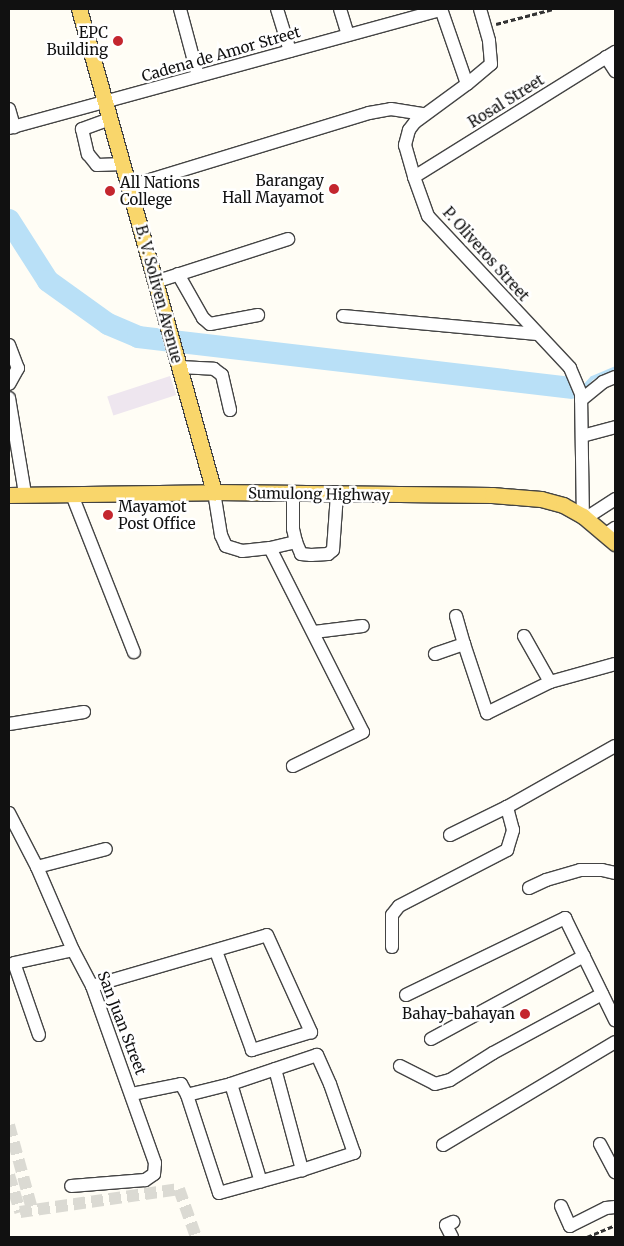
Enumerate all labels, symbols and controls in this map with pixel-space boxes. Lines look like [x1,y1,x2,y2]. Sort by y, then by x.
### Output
place label: EPC Building [46,23,108,58]
street label: Cadena de Amor Street [139,23,303,85]
marker: EPC Building [112,35,124,47]
street label: Rosal Street [465,71,547,131]
place label: Barangay Hall Mayamot [222,171,324,206]
place label: All Nations College [120,173,200,208]
marker: Barangay Hall Mayamot [328,183,340,195]
marker: All Nations College [104,185,116,197]
street label: P. Oliveros Street [439,203,533,305]
street label: B. V. Soliven Avenue [132,223,186,365]
street label: Sumulong Highway [248,484,390,504]
place label: Mayamot Post Office [118,497,196,532]
marker: Mayamot Post Office [102,509,114,521]
street label: San Juan Street [94,969,150,1077]
place label: Bahay-bahayan [402,1005,515,1023]
marker: Bahay-bahayan [519,1008,531,1020]

